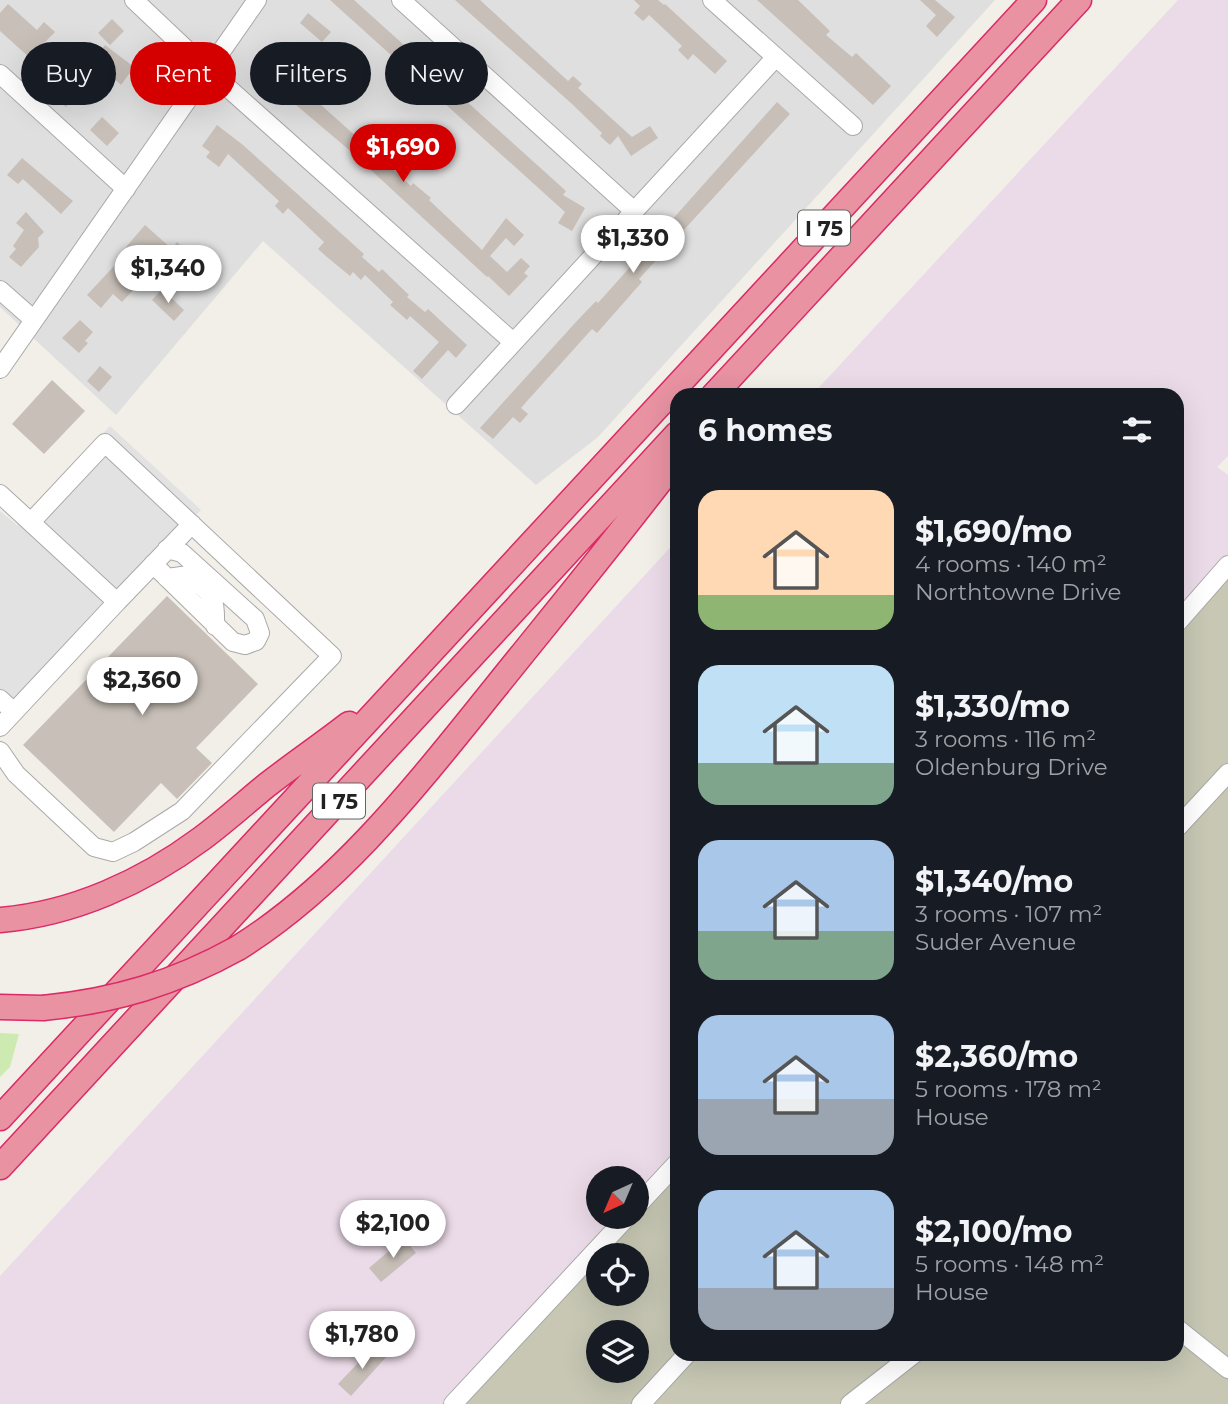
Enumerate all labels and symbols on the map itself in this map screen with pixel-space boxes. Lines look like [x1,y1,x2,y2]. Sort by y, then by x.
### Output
pin: $1,690 [346,124,460,184]
road number: I 75 [798,210,850,246]
pin: $1,330 [576,216,690,275]
pin: $1,340 [111,246,225,305]
pin: $2,360 [85,658,199,717]
road number: I 75 [313,784,365,818]
north arrow [586,1166,649,1228]
pin: $2,100 [336,1200,450,1260]
pin: $1,780 [305,1312,419,1371]

